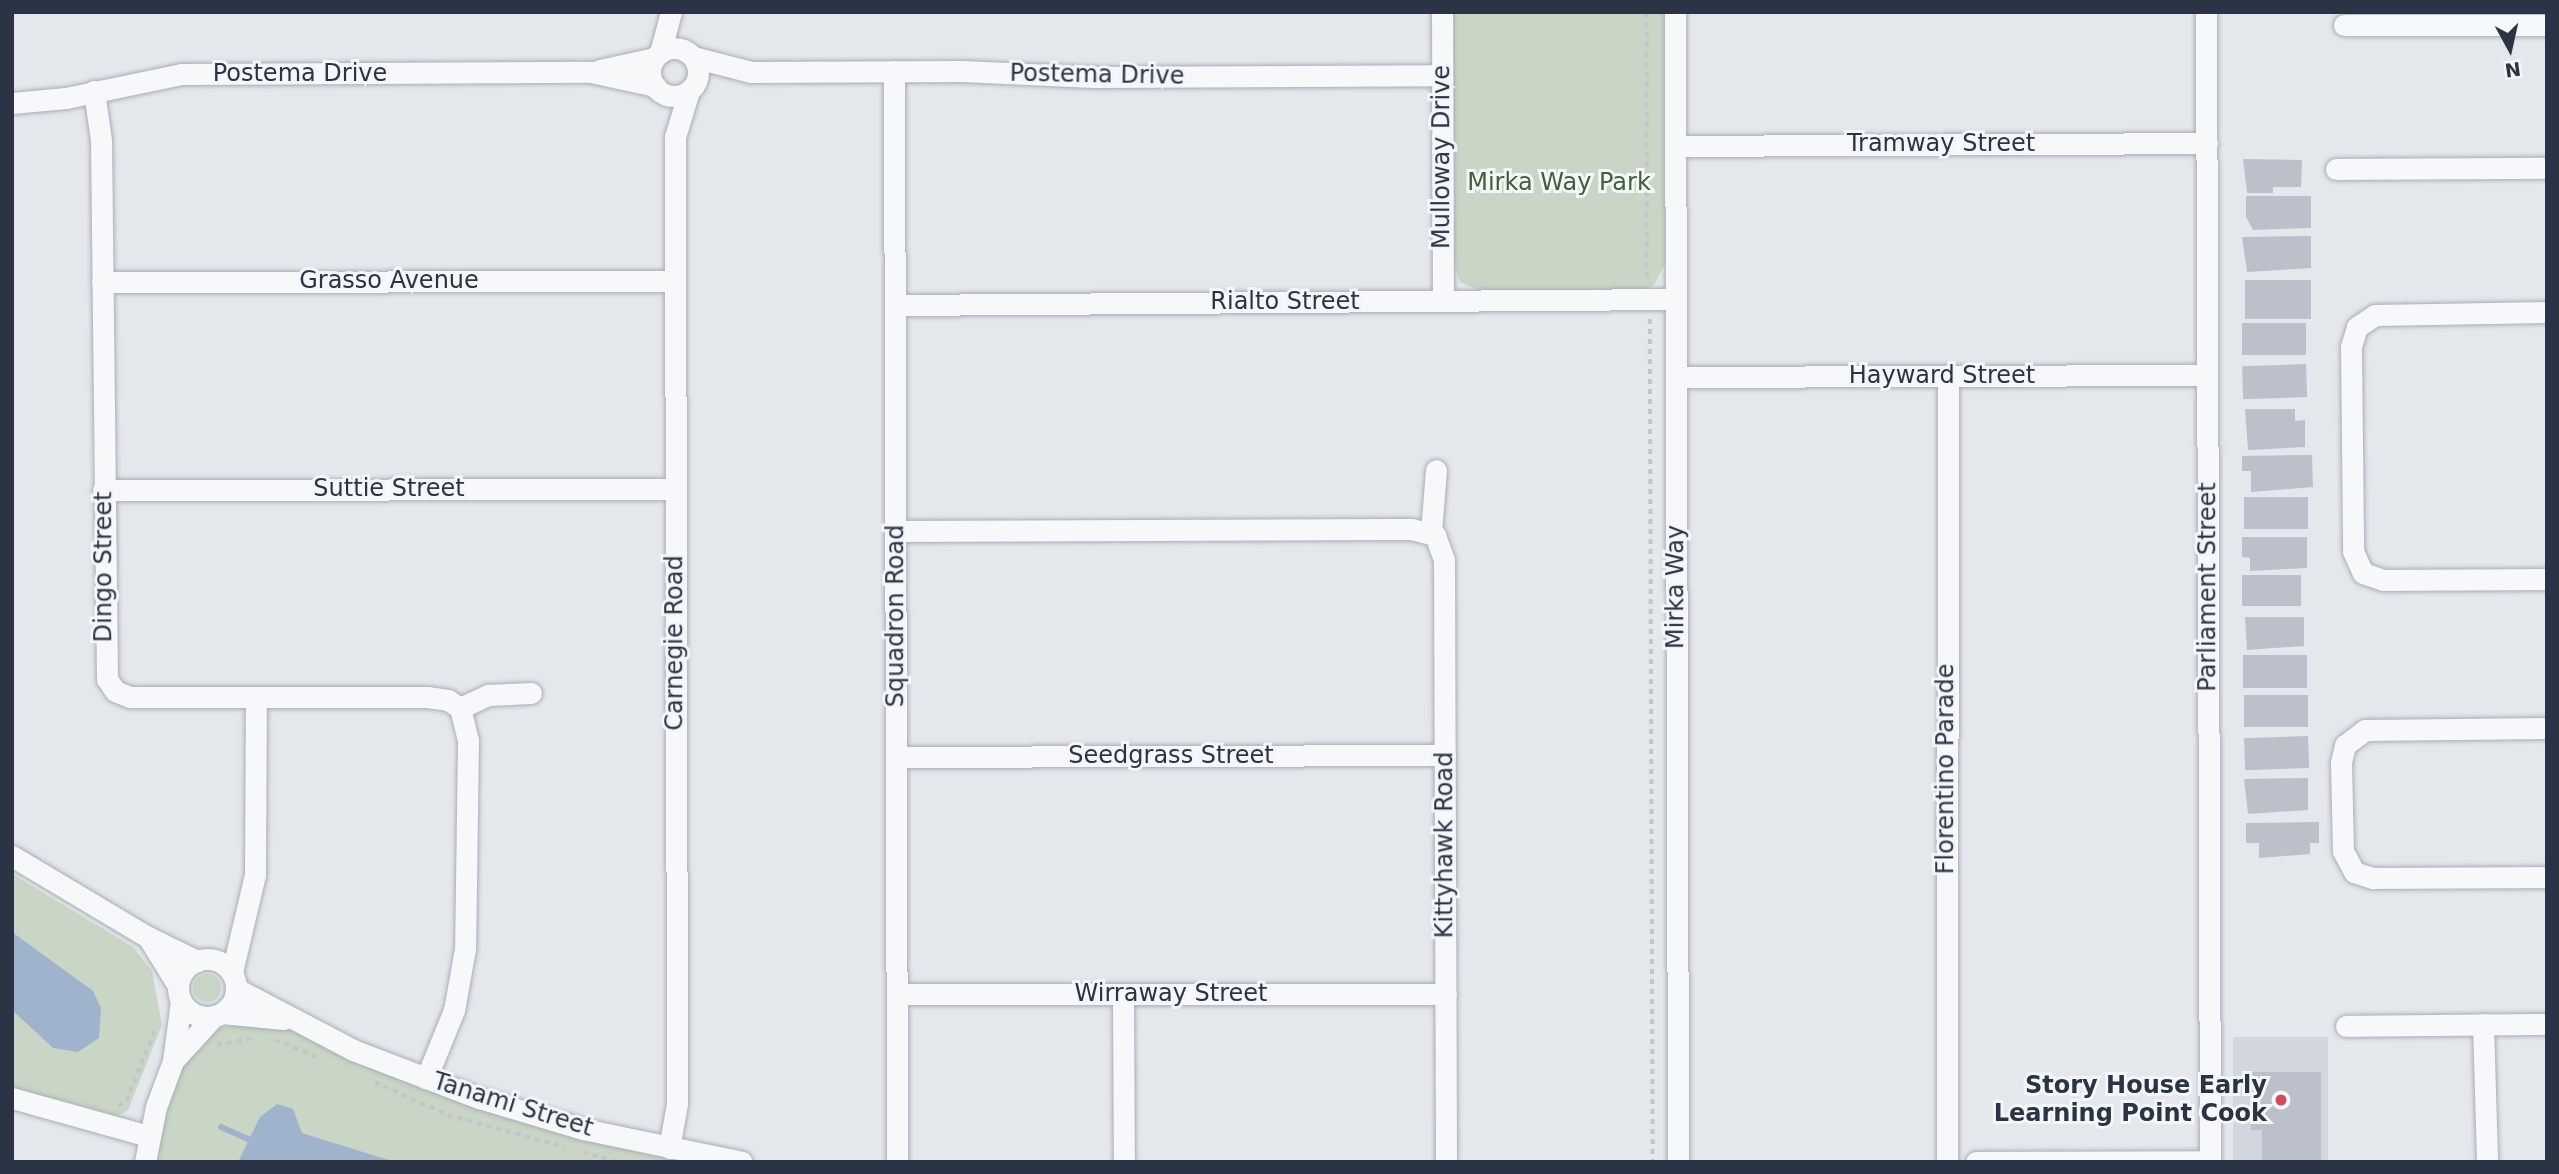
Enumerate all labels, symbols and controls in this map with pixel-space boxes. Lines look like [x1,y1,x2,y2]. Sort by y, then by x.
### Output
north arrow [2475,14,2545,84]
text: N [2504,58,2522,82]
street label: Postema Drive [1009,59,1185,91]
street label: Postema Drive [213,60,387,88]
street label: Mulloway Drive [1428,65,1456,249]
street label: Tramway Street [1847,130,2035,158]
park label: Mirka Way Park [1467,169,1651,197]
street label: Grasso Avenue [299,267,479,295]
street label: Rialto Street [1210,288,1360,316]
street label: Hayward Street [1849,362,2035,390]
street label: Suttie Street [313,475,465,503]
street label: Parliament Street [2194,482,2222,692]
street label: Dingo Street [90,492,118,642]
street label: Squadron Road [882,525,910,707]
street label: Mirka Way [1662,525,1690,649]
street label: Carnegie Road [661,555,689,731]
street label: Florentino Parade [1932,664,1960,874]
street label: Seedgrass Street [1068,742,1274,770]
street label: Kittyhawk Road [1431,752,1459,938]
street label: Wirraway Street [1075,980,1267,1008]
street label: Tanami Street [429,1067,597,1143]
place label: Story House Early Learning Point Cook [1994,1072,2267,1128]
marker: Story House Early Learning Point Cook [2273,1092,2289,1108]

